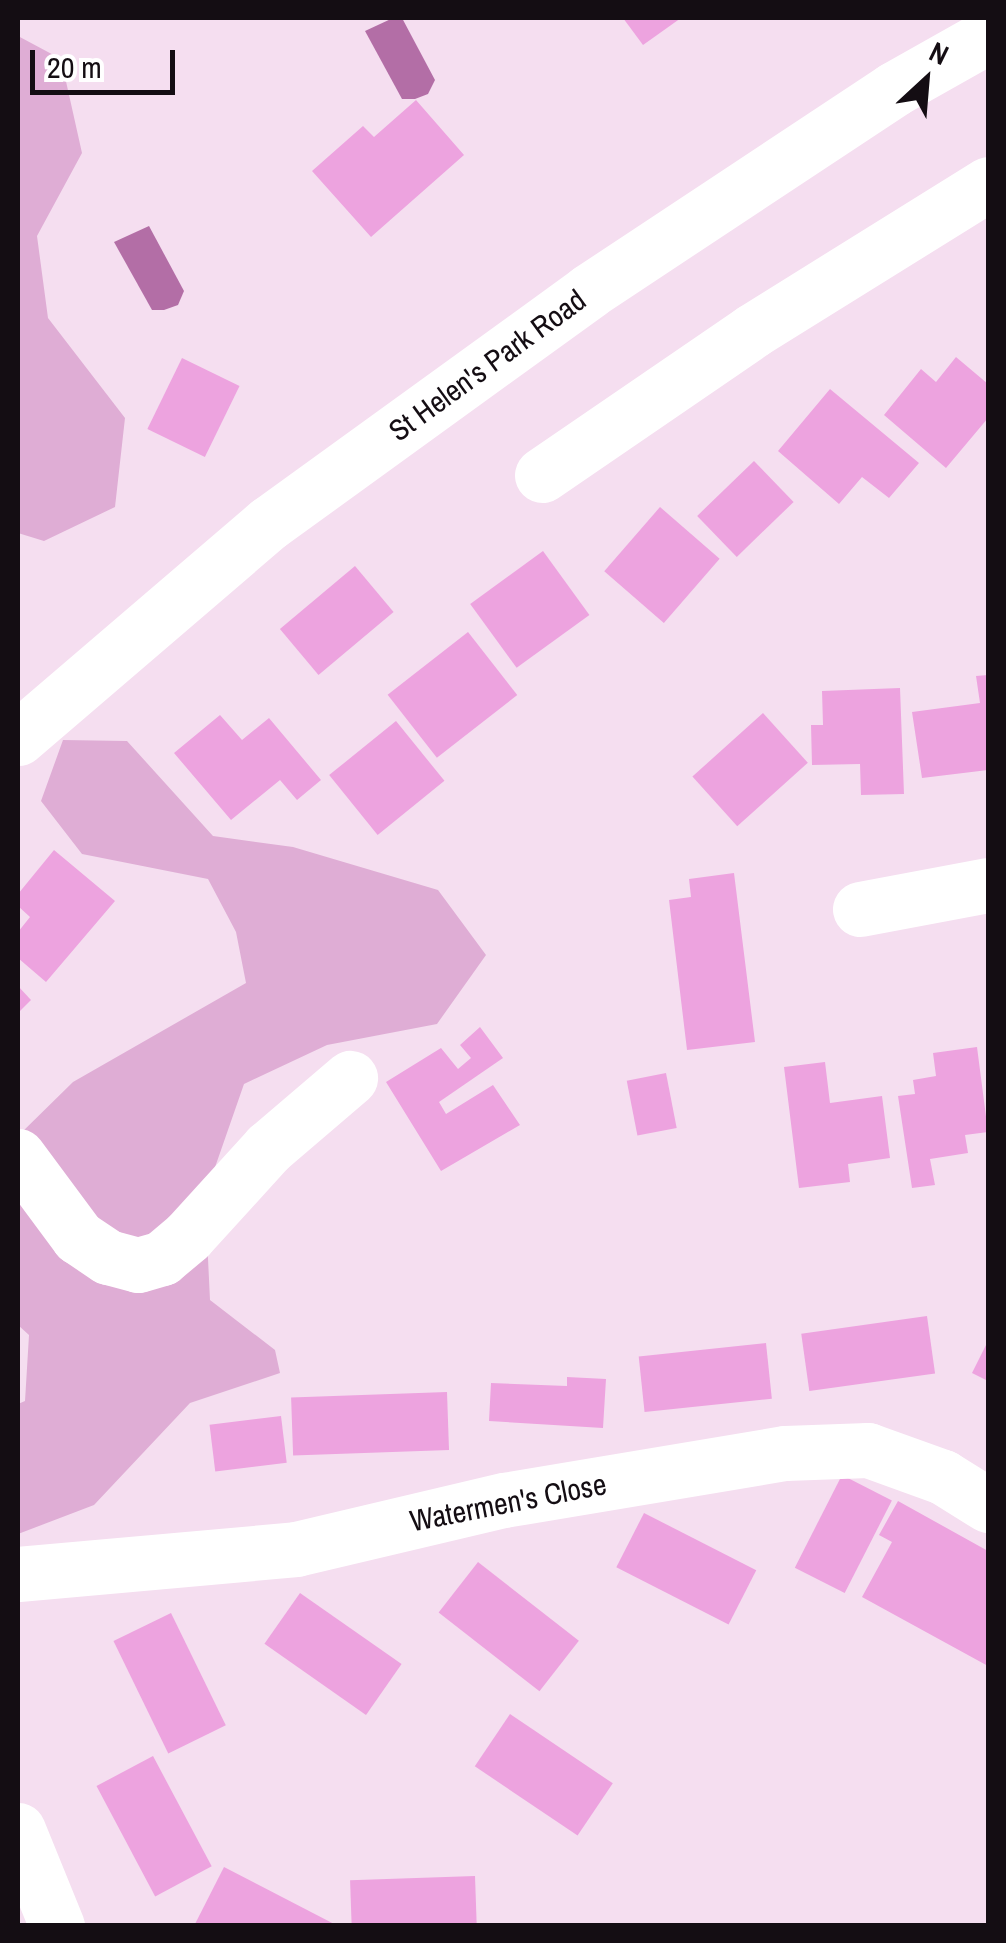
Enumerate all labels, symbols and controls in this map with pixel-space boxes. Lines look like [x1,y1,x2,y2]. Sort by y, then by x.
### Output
scale bar [35,30,180,92]
north arrow [876,30,976,130]
text: N [923,32,955,74]
text: 20 m [47,47,102,87]
street label: St Helen's Park Road [382,282,592,448]
street label: Watermen's Close [407,1465,609,1539]

